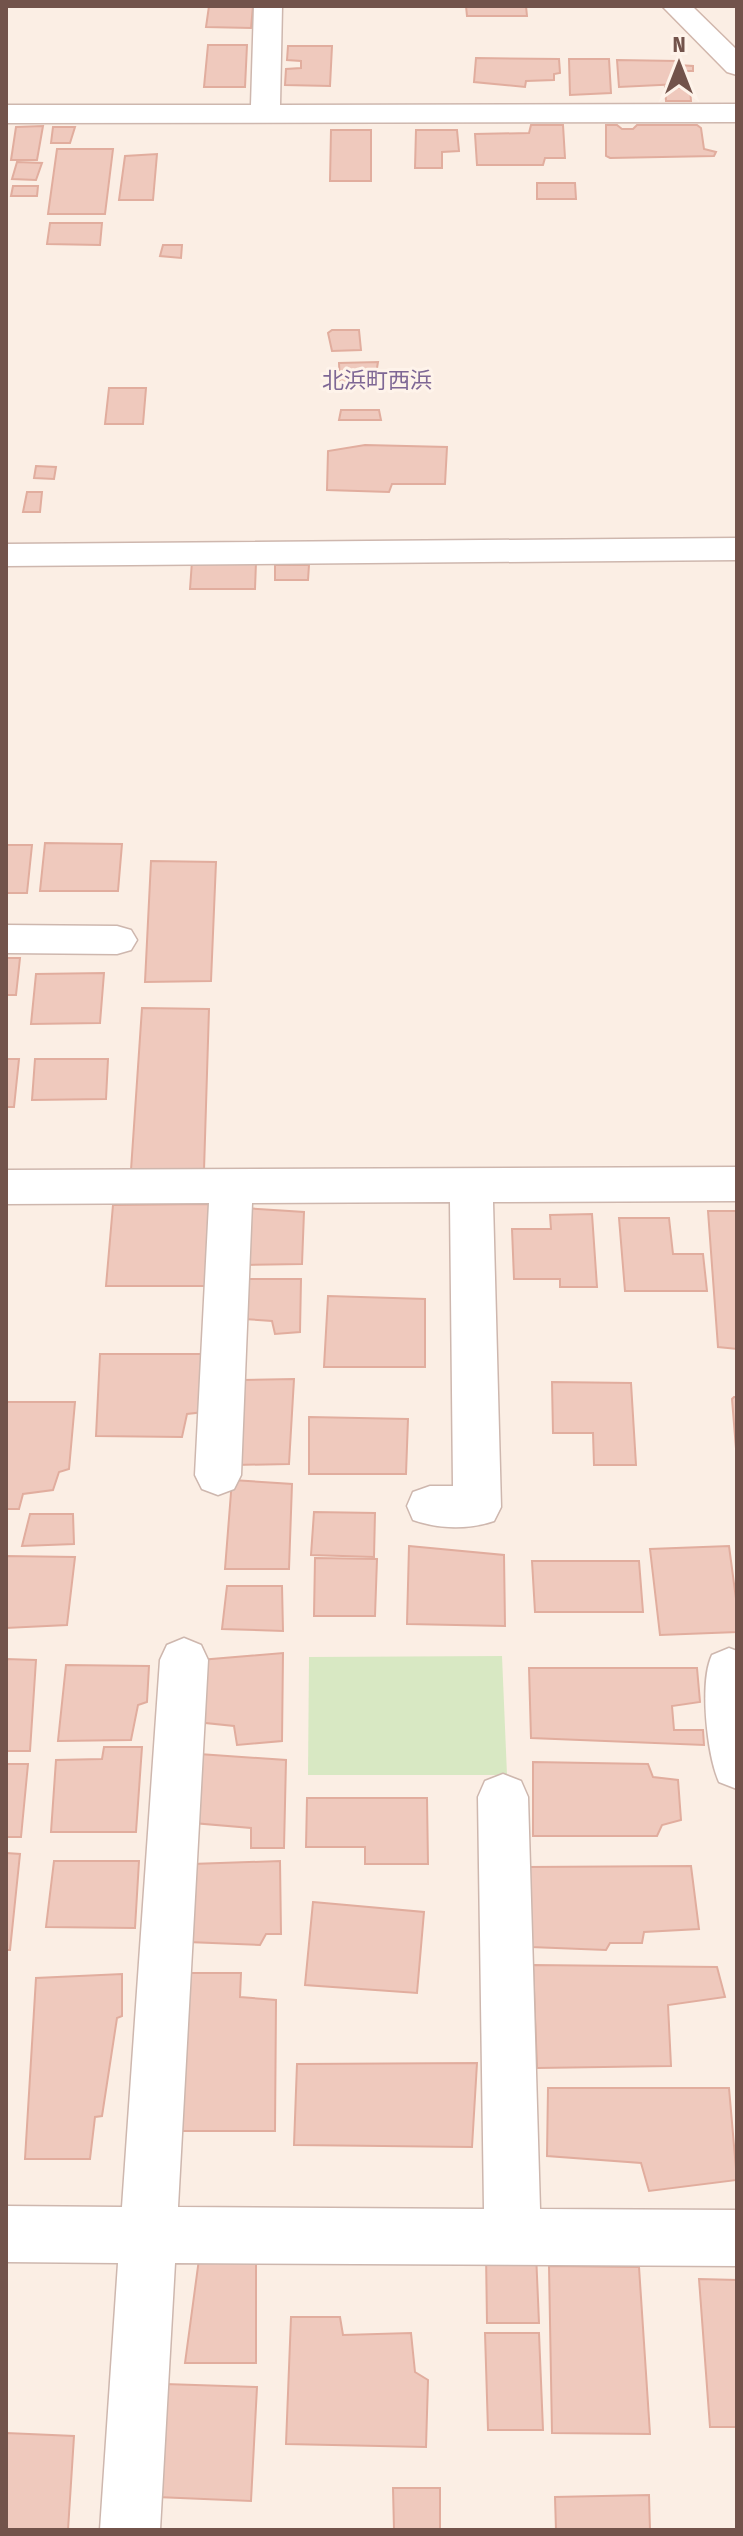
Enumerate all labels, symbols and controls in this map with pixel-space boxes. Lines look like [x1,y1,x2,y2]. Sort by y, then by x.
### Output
north arrow [639,24,719,104]
text: N [672,31,686,58]
district label: 北浜町西浜 [322,367,432,394]

